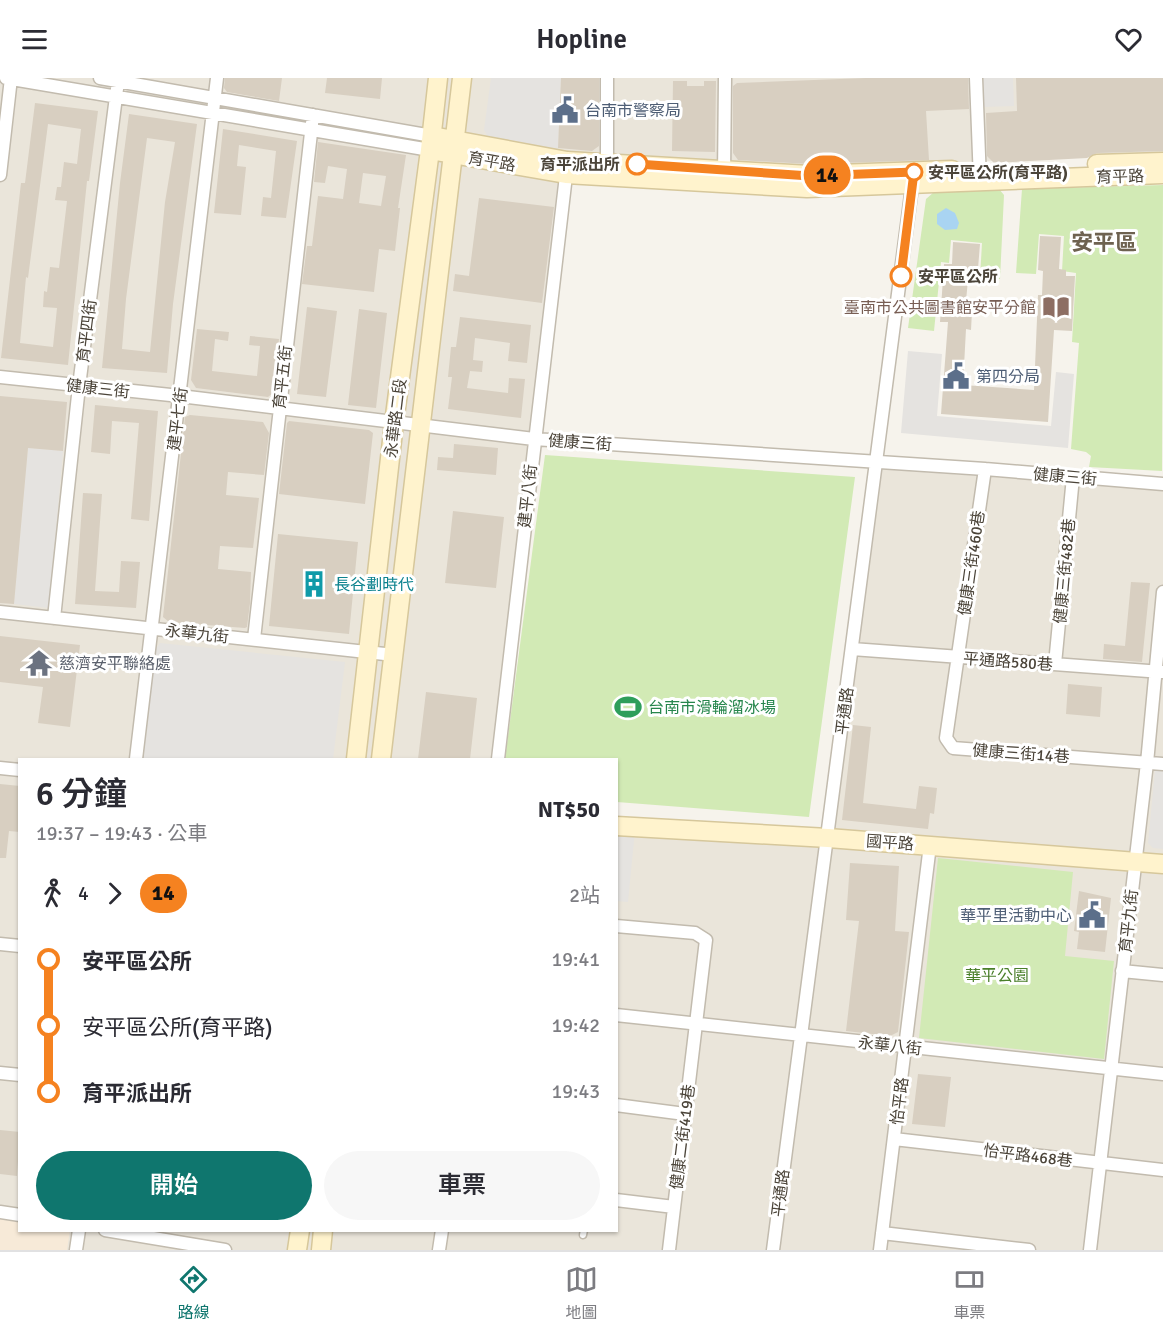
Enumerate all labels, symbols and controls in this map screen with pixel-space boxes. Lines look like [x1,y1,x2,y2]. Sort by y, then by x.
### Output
icon: menu [18,23,51,56]
text: Hopline [536,23,627,56]
icon: heart [1112,23,1145,56]
public building icon: 台南市警察局 [550,95,580,125]
place label: 台南市警察局 [585,101,681,121]
street label: 育平路 [466,148,517,176]
marker: 育平派出所 [626,153,648,175]
place label: 育平派出所 [540,155,620,175]
line badge: 14 [800,156,854,194]
text: 14 [816,162,838,188]
marker: 安平區公所(育平路) [905,163,923,181]
place label: 安平區公所(育平路) [928,163,1068,183]
street label: 育平路 [1096,166,1144,188]
district label: 安平區 [1071,229,1137,256]
marker: 安平區公所 [890,265,912,287]
place label: 安平區公所 [918,267,998,287]
library icon: 臺南市公共圖書館安平分館 [1041,292,1071,322]
street label: 育平四街 [73,298,101,364]
place label: 臺南市公共圖書館安平分館 [844,298,1036,318]
street label: 育平五街 [270,344,296,410]
public building icon: 第四分局 [941,361,971,391]
place label: 第四分局 [976,367,1040,387]
street label: 健康三街 [65,376,131,402]
street label: 永華路二段 [381,377,411,459]
street label: 建平七街 [164,386,192,452]
street label: 健康三街 [547,431,613,455]
street label: 建平八街 [515,463,541,529]
street label: 健康三街 [1032,464,1098,490]
street label: 健康三街460巷 [955,509,989,617]
street label: 健康三街482巷 [1050,517,1080,625]
building icon: 長谷劃時代 [299,569,329,599]
place label: 長谷劃時代 [334,575,414,595]
street label: 永華九街 [164,621,230,647]
temple icon: 慈濟安平聯絡處 [24,648,54,678]
street label: 平通路580巷 [962,649,1053,675]
place label: 慈濟安平聯絡處 [59,654,171,674]
street label: 平通路 [832,686,858,736]
sports icon: 台南市滑輪溜冰場 [613,692,643,722]
place label: 台南市滑輪溜冰場 [648,698,776,718]
street label: 健康三街14巷 [972,741,1070,767]
text: 6 分鐘 [36,774,127,815]
text: NT$50 [538,796,600,823]
text: 19:37 – 19:43 · 公車 [36,821,207,846]
street label: 國平路 [865,831,915,855]
icon: walk [36,877,69,910]
icon: forward [98,877,131,910]
text: 14 [152,880,175,906]
text: 4 [78,881,89,906]
text: 2站 [569,883,600,908]
street label: 育平九街 [1116,888,1142,954]
public building icon: 華平里活動中心 [1077,900,1107,930]
place label: 華平里活動中心 [960,906,1072,926]
text: 19:41 [551,947,600,972]
text: 安平區公所 [82,948,192,975]
park label: 華平公園 [965,966,1029,986]
text: 19:42 [551,1013,600,1038]
text: 安平區公所(育平路) [82,1014,273,1041]
street label: 永華八街 [857,1033,923,1059]
street label: 怡平路 [887,1076,913,1126]
text: 19:43 [551,1079,600,1104]
text: 育平派出所 [82,1080,192,1107]
street label: 健康二街419巷 [667,1083,699,1191]
street label: 怡平路468巷 [982,1141,1074,1171]
button: 開始 [36,1151,312,1220]
button: 車票 [324,1151,600,1220]
street label: 平通路 [768,1168,794,1218]
tab: 路線 [177,1263,210,1323]
tab: 地圖 [565,1263,598,1323]
tab: 車票 [953,1263,986,1323]

